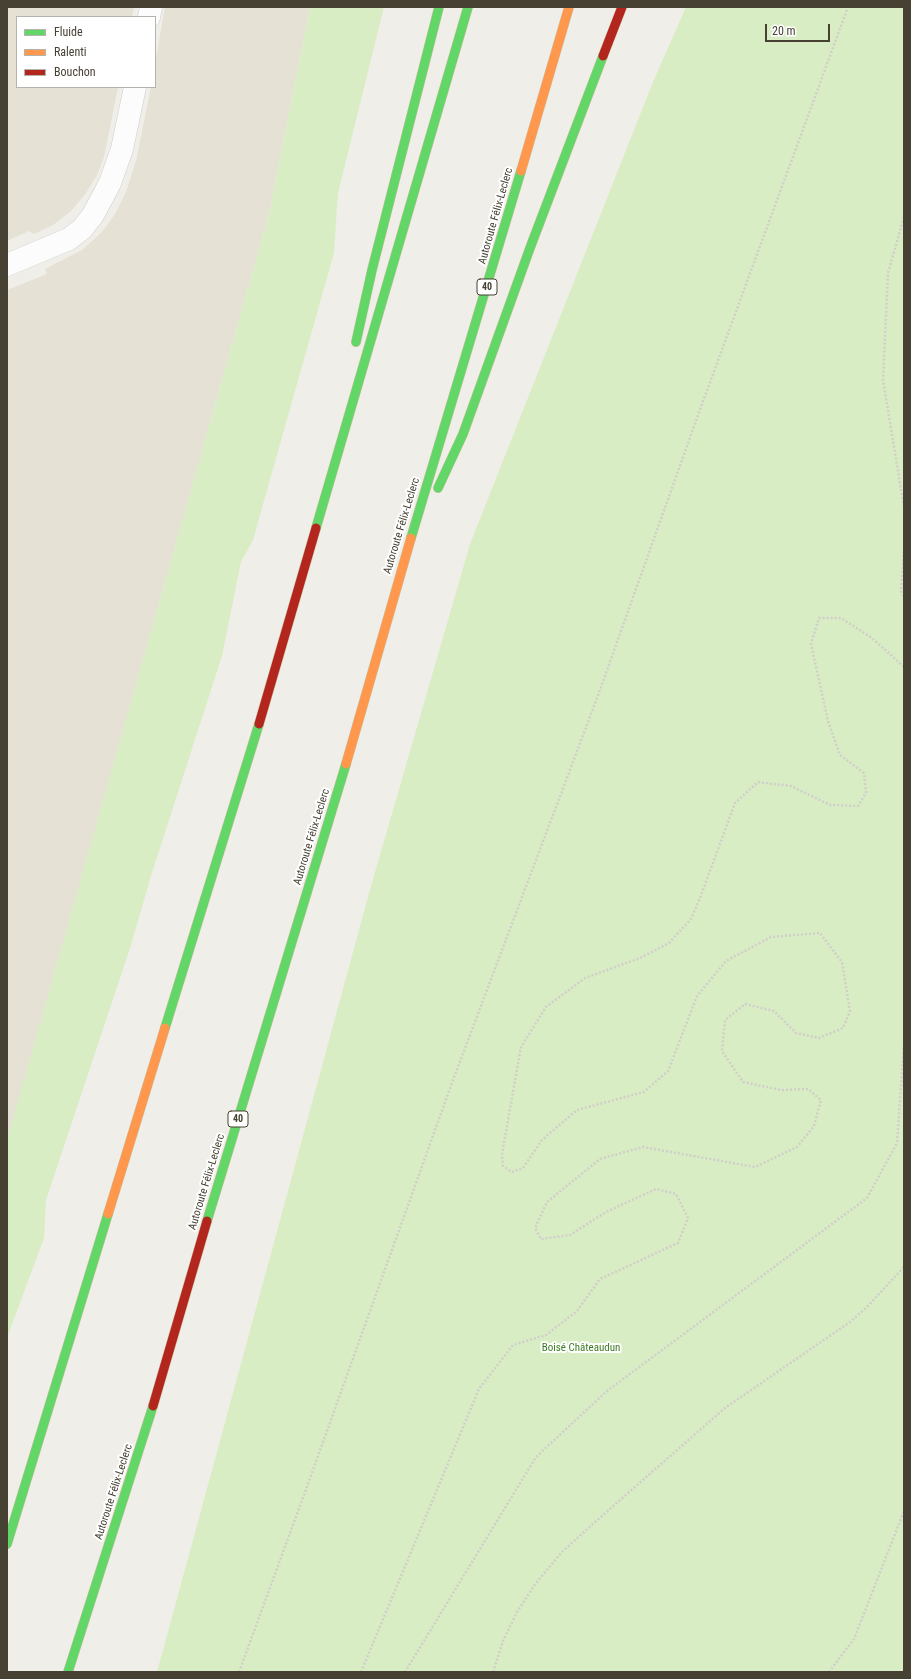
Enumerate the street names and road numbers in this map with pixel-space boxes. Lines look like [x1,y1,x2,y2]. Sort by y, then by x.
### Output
street label: Autoroute Félix-Leclerc [476,166,516,266]
road number: 40 [477,279,497,295]
street label: Autoroute Félix-Leclerc [381,476,423,576]
street label: Autoroute Félix-Leclerc [291,787,333,887]
road number: 40 [228,1111,248,1127]
street label: Autoroute Félix-Leclerc [186,1132,228,1232]
street label: Autoroute Félix-Leclerc [92,1443,136,1541]

